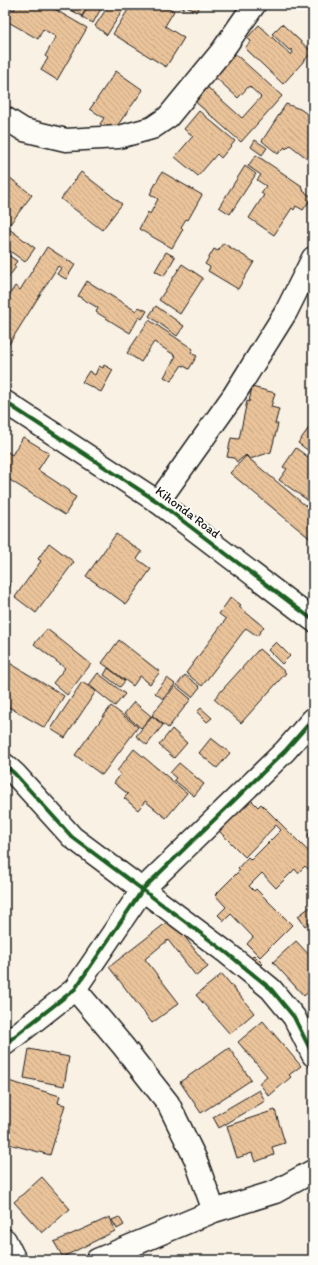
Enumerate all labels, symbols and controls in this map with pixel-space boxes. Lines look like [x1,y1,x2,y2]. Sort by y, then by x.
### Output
street label: Kihonda Road [153,483,223,541]

